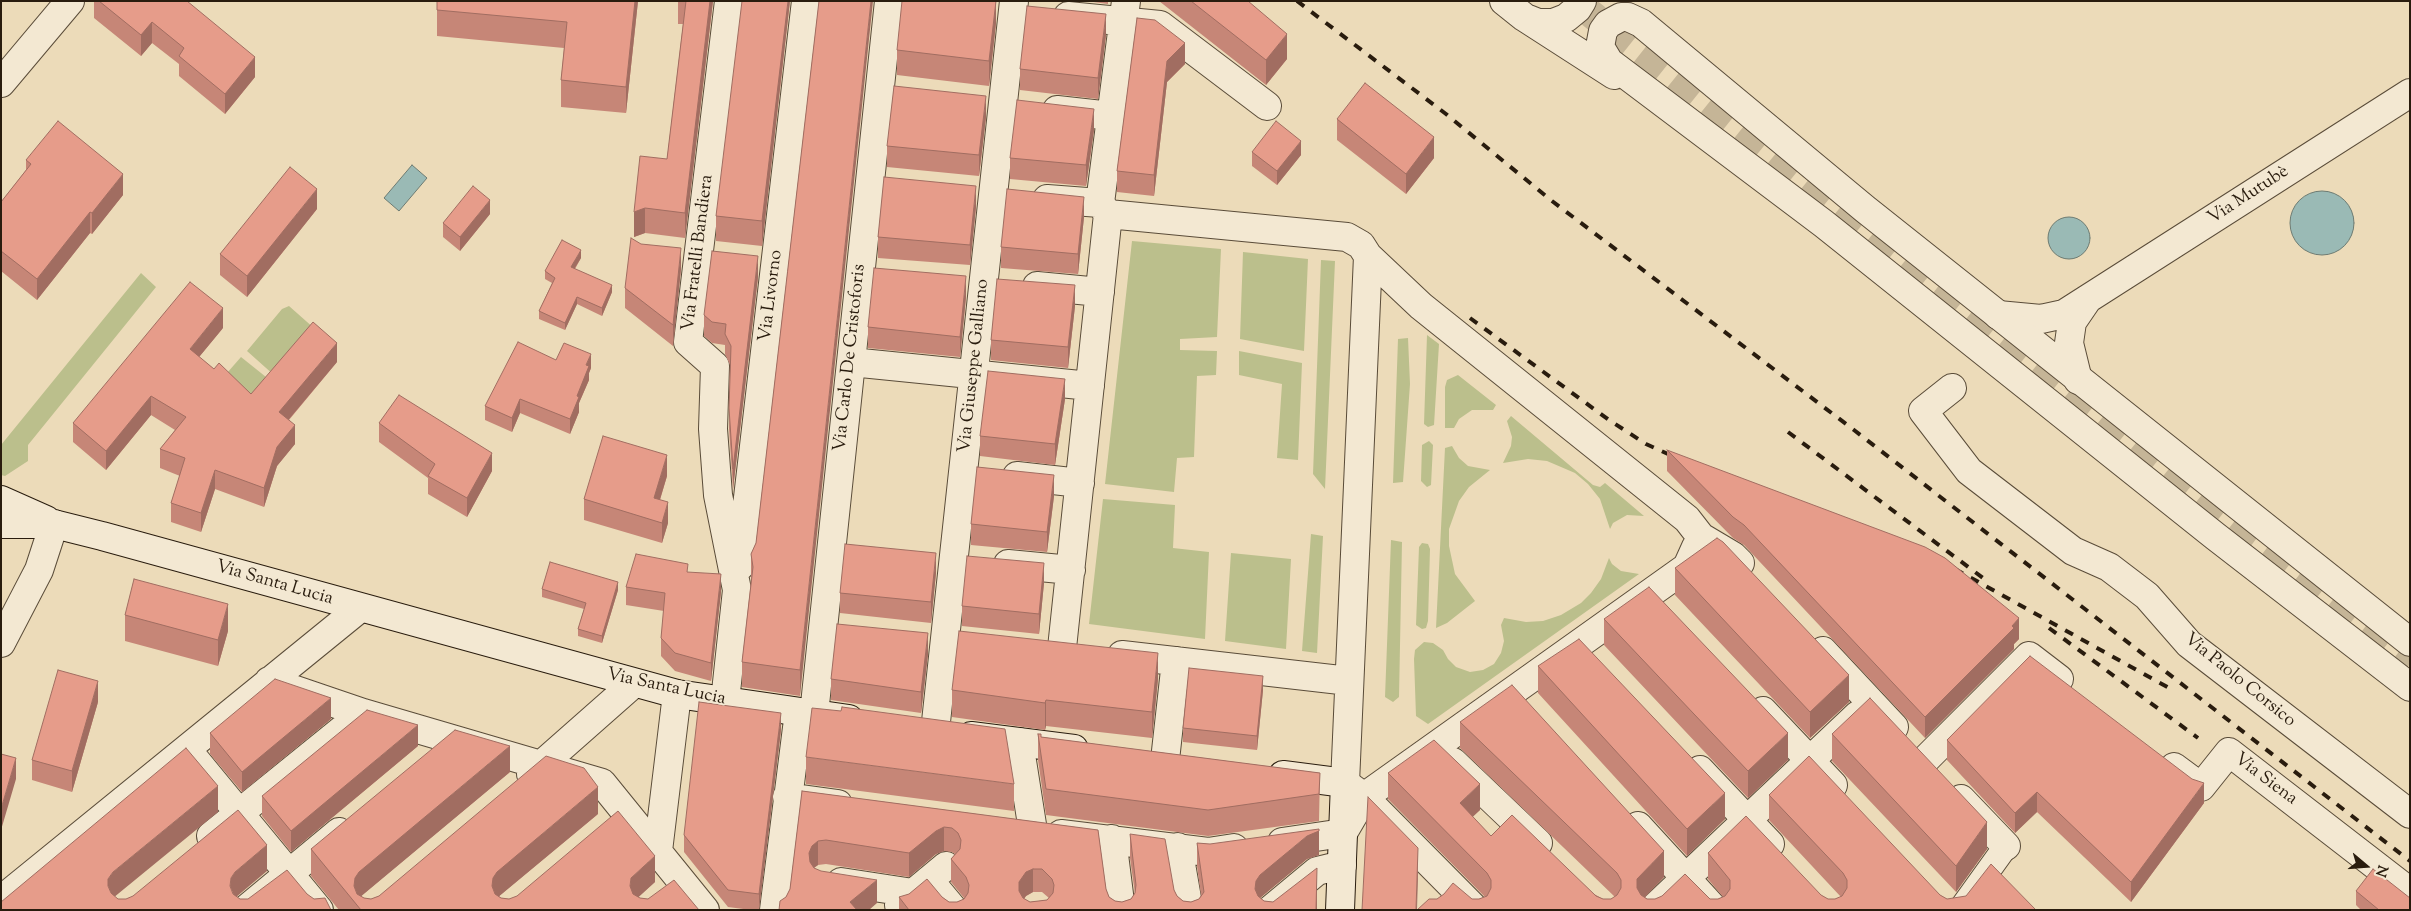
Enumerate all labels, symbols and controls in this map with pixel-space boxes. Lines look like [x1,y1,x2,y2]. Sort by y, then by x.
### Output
street label: Via Mutubè [2205,162,2293,230]
street label: Via Fratelli Bandiera [679,174,719,332]
street label: Via Livorno [756,249,788,343]
street label: Via Carlo De Cristoforis [830,263,872,453]
street label: Via Giuseppe Galliano [955,278,995,454]
street label: Via Santa Lucia [213,557,335,611]
street label: Via Paolo Corsico [2179,629,2299,733]
street label: Via Santa Lucia [604,665,728,711]
street label: Via Siena [2229,749,2301,811]
north arrow [2341,841,2391,891]
text: N [2369,862,2392,879]

